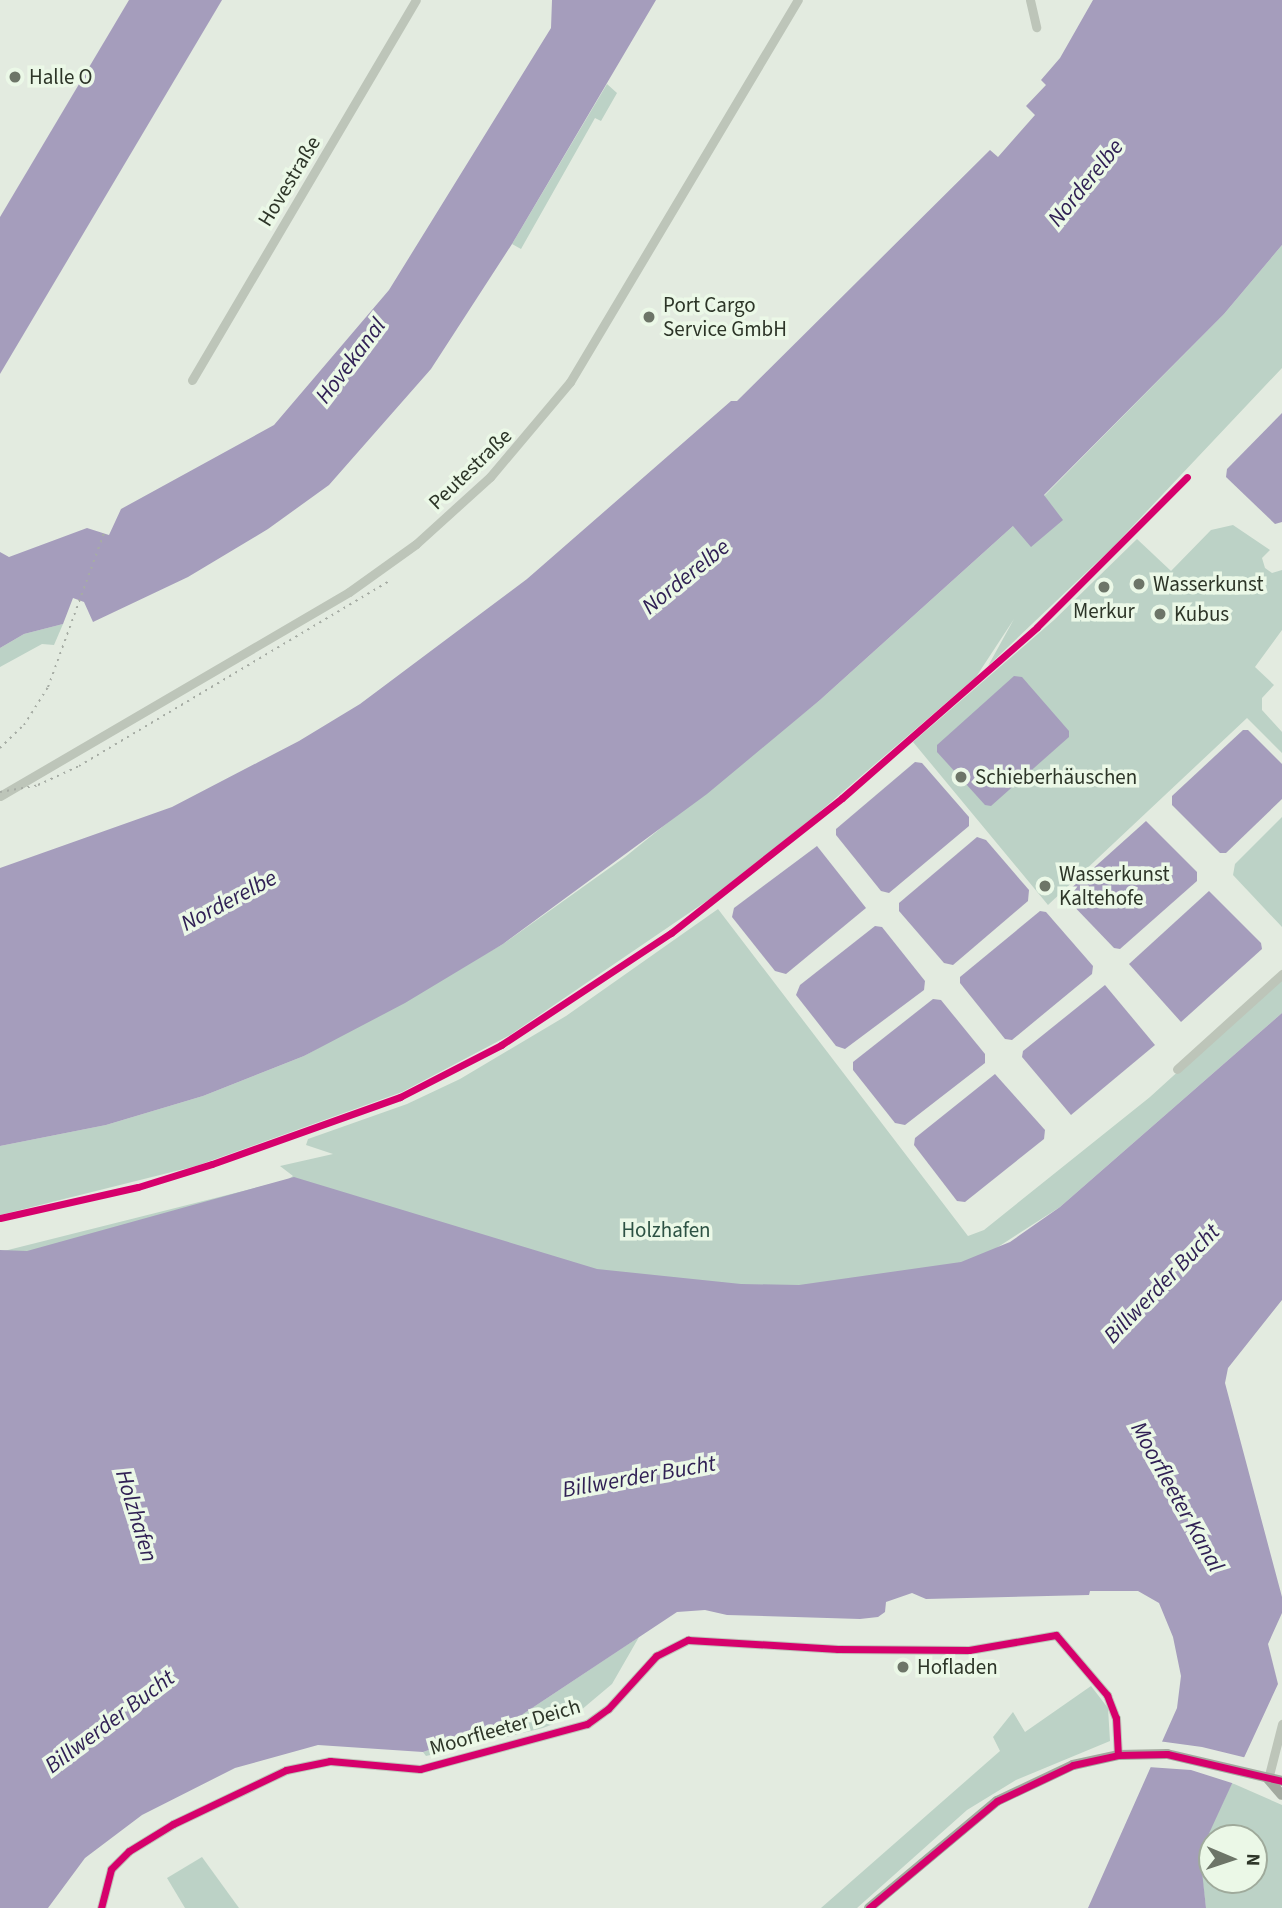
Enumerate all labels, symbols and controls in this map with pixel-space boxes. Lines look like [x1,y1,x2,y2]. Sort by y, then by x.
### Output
place label: Halle O [29,64,93,90]
marker: Halle O [7,69,23,85]
street label: Hovestraße [252,131,326,231]
water label: Norderelbe [1042,134,1130,232]
place label: Port Cargo Service GmbH [663,292,787,342]
marker: Port Cargo Service GmbH [641,309,657,325]
water label: Hovekanal [310,313,392,409]
street label: Peutestraße [423,423,517,515]
water label: Norderelbe [637,533,735,621]
place label: Wasserkunst [1153,571,1264,597]
marker: Wasserkunst [1131,576,1147,592]
marker: Merkur [1096,579,1112,595]
place label: Merkur [1073,598,1135,624]
place label: Kubus [1174,601,1229,627]
marker: Kubus [1152,606,1168,622]
place label: Schieberhäuschen [975,764,1137,790]
marker: Schieberhäuschen [953,769,969,785]
place label: Wasserkunst Kaltehofe [1059,861,1170,911]
water label: Norderelbe [176,864,282,938]
marker: Wasserkunst Kaltehofe [1037,878,1053,894]
park label: Holzhafen [621,1217,711,1243]
water label: Billwerder Bucht [1098,1219,1226,1349]
water label: Moorfleeter Kanal [1124,1417,1230,1577]
water label: Billwerder Bucht [560,1450,718,1504]
water label: Holzhafen [109,1467,163,1565]
place label: Hofladen [917,1654,998,1680]
marker: Hofladen [895,1659,911,1675]
water label: Billwerder Bucht [40,1664,180,1780]
street label: Moorfleeter Deich [427,1693,583,1761]
north arrow [1198,1824,1268,1894]
text: N [1239,1853,1266,1866]

